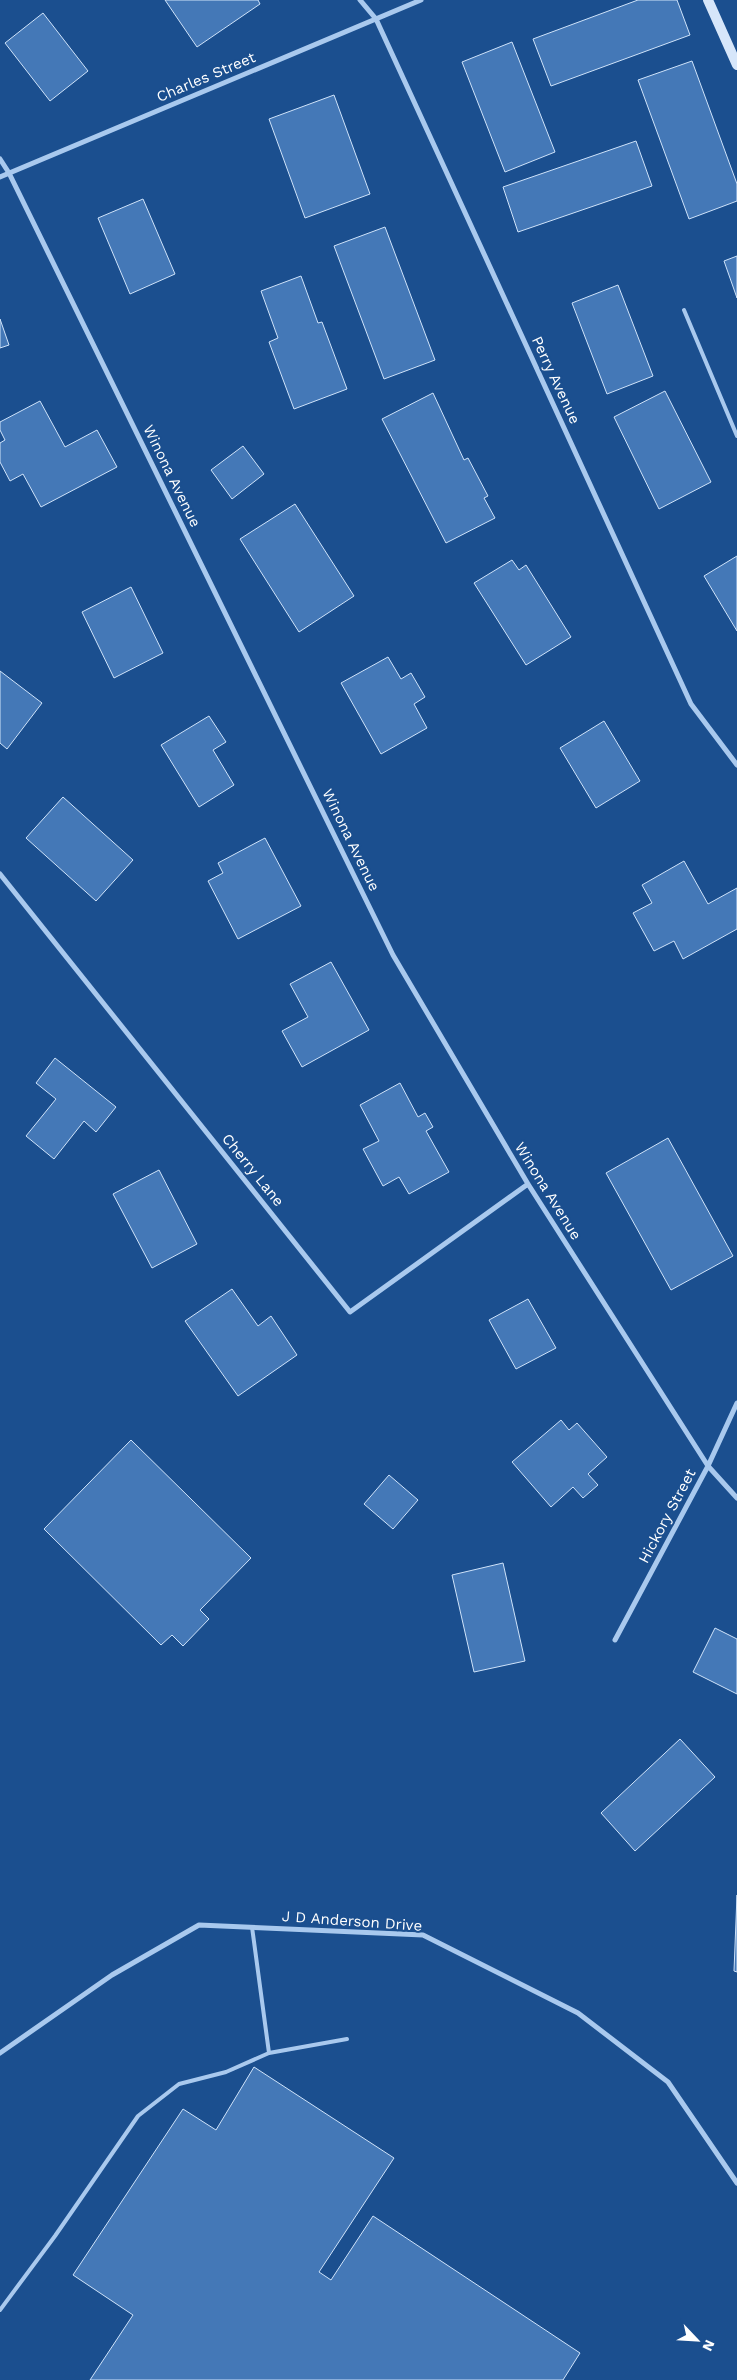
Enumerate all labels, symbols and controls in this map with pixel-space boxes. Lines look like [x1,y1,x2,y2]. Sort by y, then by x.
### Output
street label: Charles Street [154,48,259,106]
street label: Perry Avenue [528,333,584,427]
street label: Winona Avenue [139,422,205,530]
street label: Winona Avenue [318,786,384,894]
street label: Cherry Lane [218,1130,288,1210]
street label: Winona Avenue [511,1139,585,1243]
street label: Hickory Street [635,1465,700,1566]
street label: J D Anderson Drive [281,1907,423,1935]
north arrow [672,2315,722,2365]
text: N [699,2337,718,2354]

